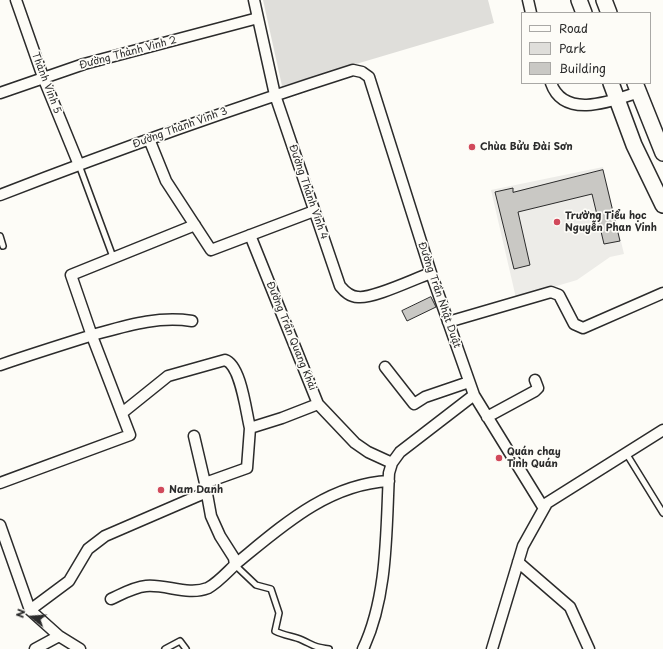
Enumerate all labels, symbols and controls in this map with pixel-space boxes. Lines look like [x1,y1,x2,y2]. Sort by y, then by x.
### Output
legend [521,12,651,84]
text: Road [559,19,588,37]
street label: Đường Thành Vinh 2 [78,34,178,72]
text: Park [559,39,586,57]
street label: Thành Vinh 5 [29,51,63,115]
text: Building [559,59,606,77]
street label: Đường Thành Vinh 3 [131,105,229,151]
place label: Chùa Bửu Đài Sơn [480,141,573,153]
marker: Chùa Bửu Đài Sơn [467,142,477,152]
street label: Đường Thành Vinh 4 [286,143,330,241]
place label: Trường Tiểu học Nguyễn Phan Vinh [565,210,657,234]
marker: Trường Tiểu học Nguyễn Phan Vinh [552,217,562,227]
street label: Đường Trần Nhật Duật [415,240,463,350]
street label: Đường Trần Quang Khải [264,280,318,392]
place label: Quán chay Tỉnh Quán [507,446,561,470]
marker: Quán chay Tỉnh Quán [494,453,504,463]
place label: Nam Danh [169,484,223,496]
marker: Nam Danh [156,485,166,495]
north arrow [12,597,52,637]
text: N [11,607,29,620]

